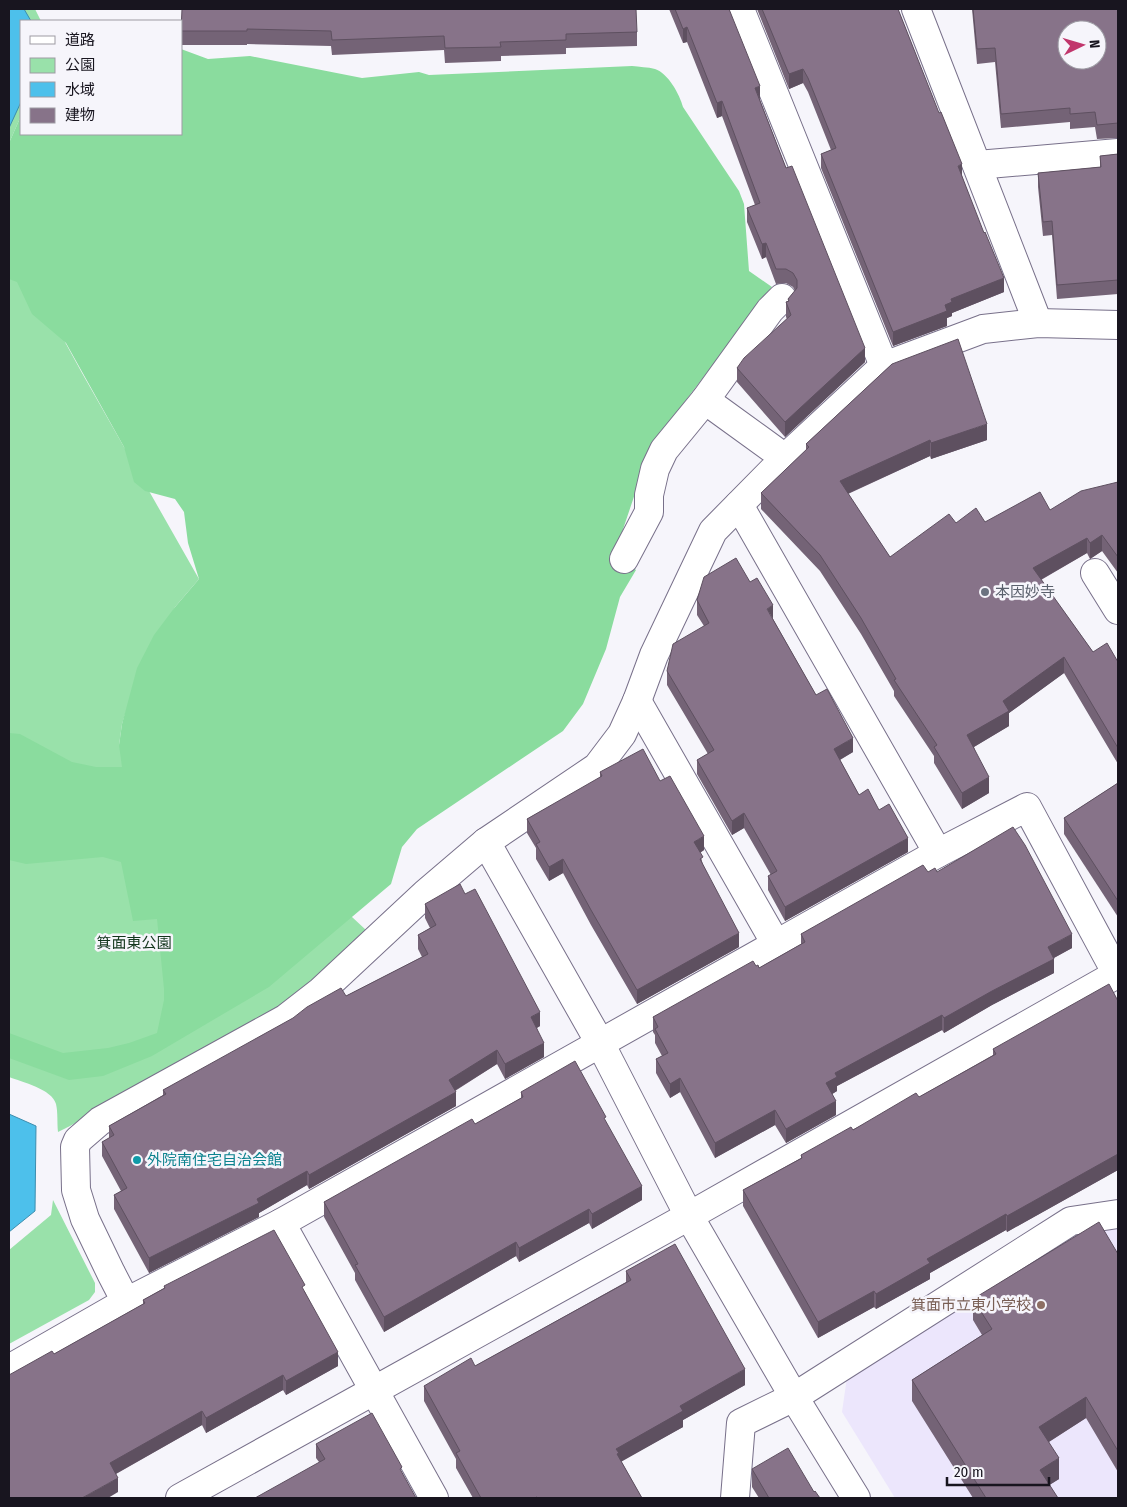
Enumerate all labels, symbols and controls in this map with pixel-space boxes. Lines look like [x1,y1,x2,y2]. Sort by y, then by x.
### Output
legend [20,20,182,135]
north arrow [1057,20,1107,70]
text: 道路 [65,31,95,49]
text: N [1086,39,1103,49]
text: 公園 [65,56,95,74]
text: 水域 [65,81,95,99]
text: 建物 [65,106,95,124]
place label: 本因妙寺 [995,583,1055,601]
marker: 本因妙寺 [979,586,991,598]
park label: 箕面東公園 [96,934,172,952]
place label: 外院南住宅自治会館 [147,1151,282,1169]
marker: 外院南住宅自治会館 [131,1154,143,1166]
place label: 箕面市立東小学校 [911,1296,1031,1314]
marker: 箕面市立東小学校 [1035,1299,1047,1311]
scale bar [947,1454,1050,1486]
text: 20 m [954,1463,984,1481]

